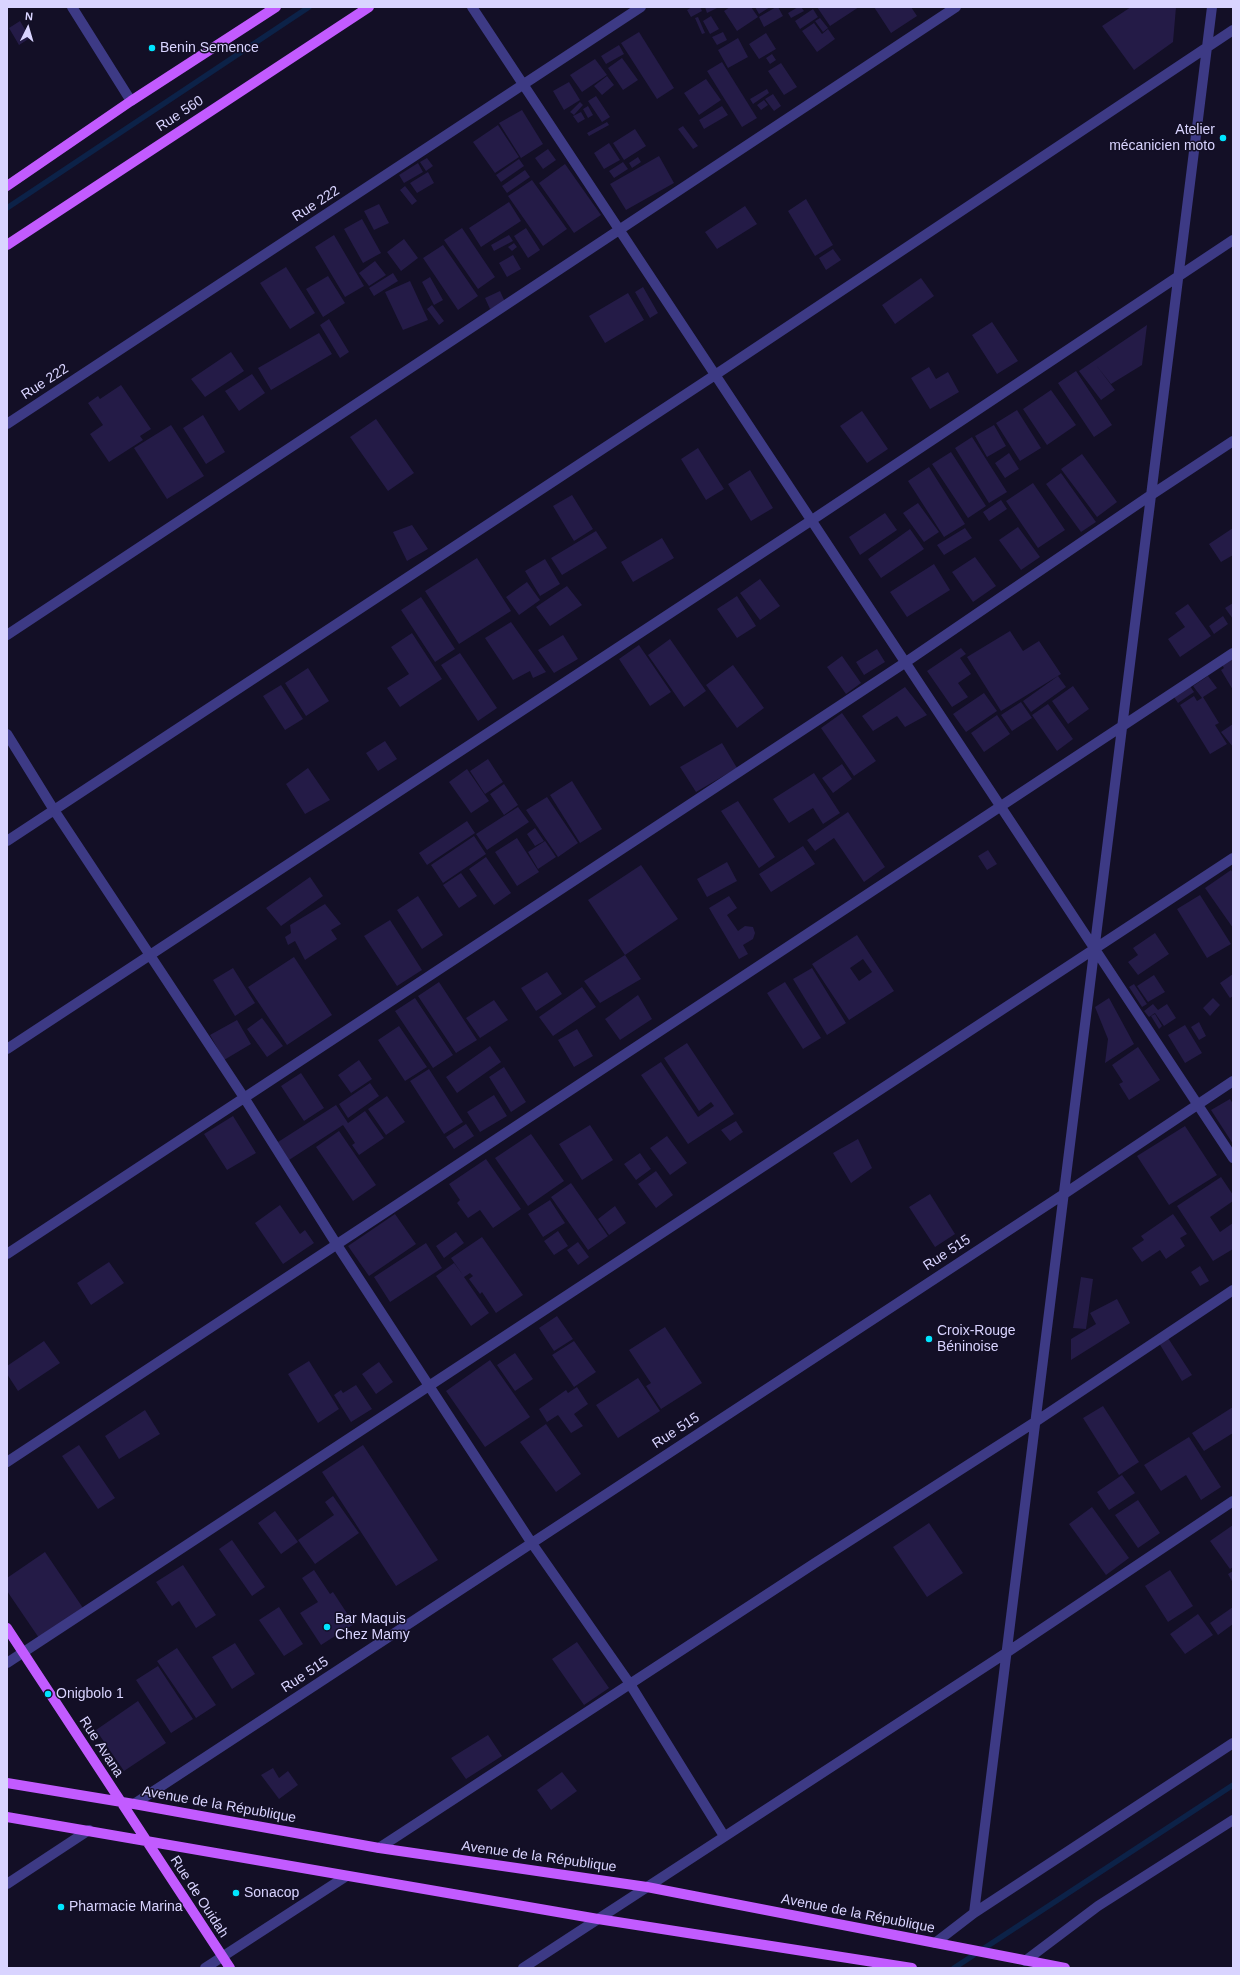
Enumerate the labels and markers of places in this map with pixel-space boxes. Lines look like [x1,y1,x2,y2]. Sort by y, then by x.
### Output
place label: Benin Semence [160,40,259,56]
marker: Benin Semence [147,43,157,53]
place label: Atelier mécanicien moto [1109,122,1215,154]
marker: Atelier mécanicien moto [1218,133,1228,143]
place label: Croix-Rouge Béninoise [937,1323,1016,1356]
marker: Croix-Rouge Béninoise [924,1334,934,1344]
place label: Bar Maquis Chez Mamy [335,1611,410,1644]
marker: Bar Maquis Chez Mamy [322,1622,332,1632]
place label: Onigbolo 1 [56,1686,124,1702]
marker: Onigbolo 1 [43,1689,53,1699]
place label: Sonacop [244,1885,299,1901]
marker: Sonacop [231,1888,241,1898]
place label: Pharmacie Marina [69,1899,183,1915]
marker: Pharmacie Marina [56,1902,66,1912]

